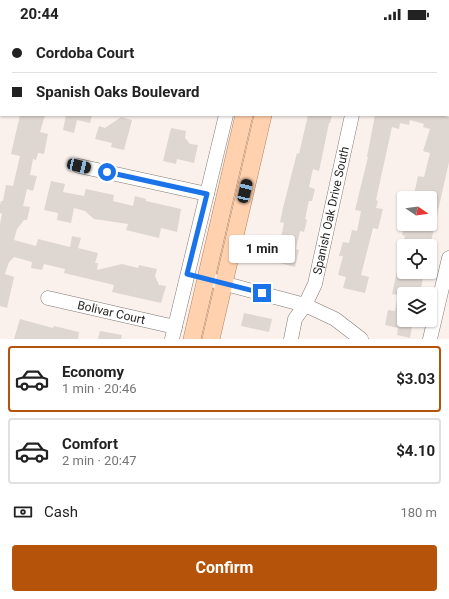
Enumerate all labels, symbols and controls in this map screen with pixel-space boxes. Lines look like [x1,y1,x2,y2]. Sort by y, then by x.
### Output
text: 20:44 [20,5,59,23]
text: Cordoba Court [36,44,134,62]
text: Spanish Oaks Boulevard [36,83,199,101]
street label: Spanish Oak Drive South [310,145,352,276]
car [66,157,92,175]
route start [98,163,116,181]
car [236,178,254,204]
north arrow [397,191,437,231]
map controls [397,191,437,327]
callout: 1 min [229,235,295,263]
button: locate [397,239,437,279]
text: 1 min [246,241,278,256]
route end [253,284,271,302]
button: layers [397,287,437,327]
street label: Bolivar Court [76,298,147,327]
icon: car [14,361,50,397]
text: Economy [62,363,124,381]
text: $3.03 [396,370,435,388]
text: 1 min · 20:46 [62,381,137,396]
icon: car [14,433,50,469]
text: Comfort [62,435,118,453]
text: $4.10 [396,442,435,460]
text: 2 min · 20:47 [62,453,137,468]
icon: cash [12,501,34,523]
text: Cash [44,503,78,521]
text: 180 m [400,505,437,520]
button: Confirm [12,545,437,591]

